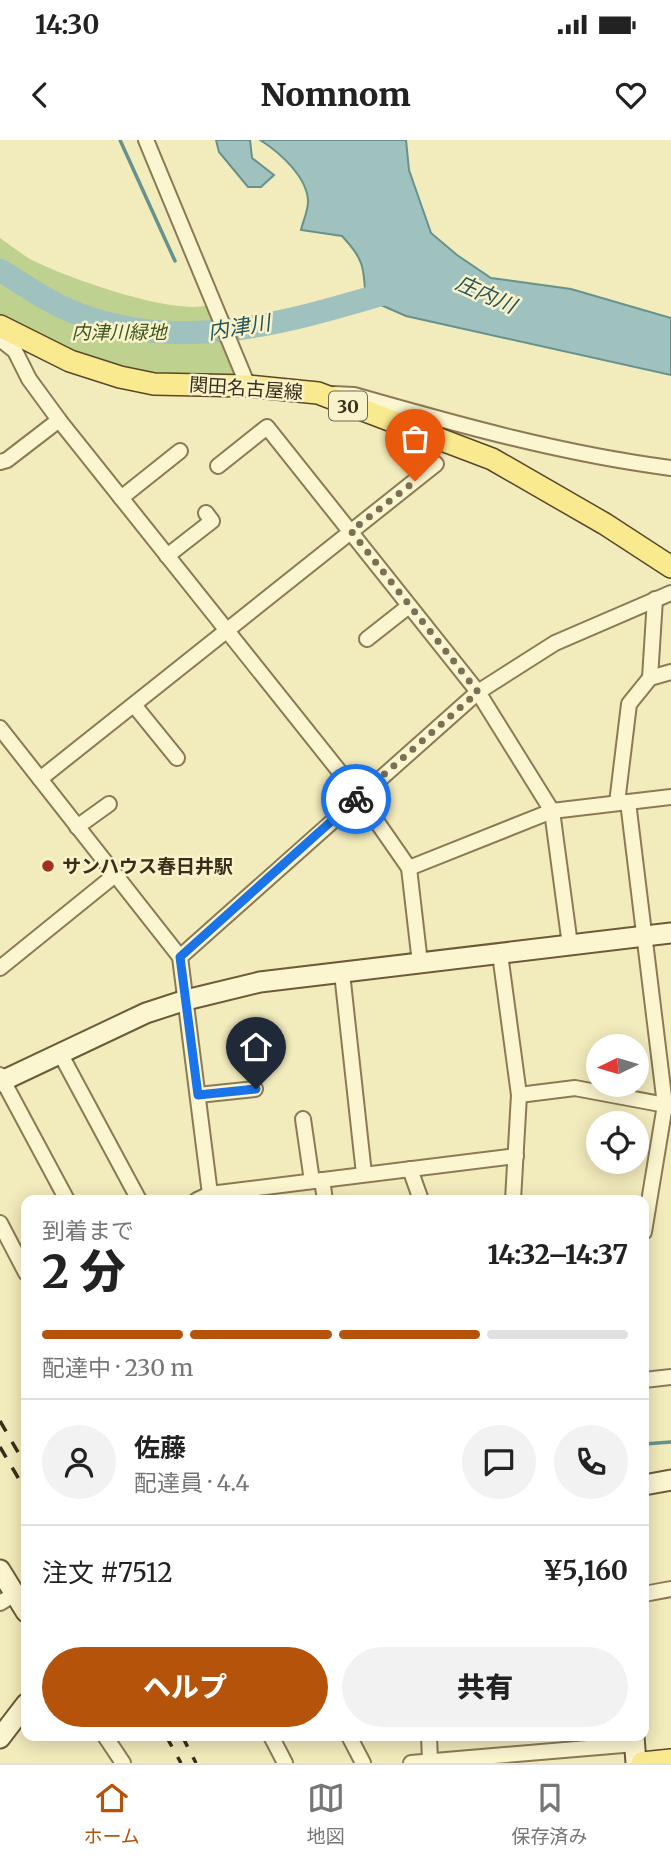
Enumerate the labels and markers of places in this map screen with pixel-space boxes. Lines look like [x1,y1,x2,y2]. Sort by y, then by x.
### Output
pin [385,409,445,481]
place label: サンハウス春日井駅 [62,854,233,878]
marker: サンハウス春日井駅 [40,858,56,874]
pin [226,1017,286,1089]

